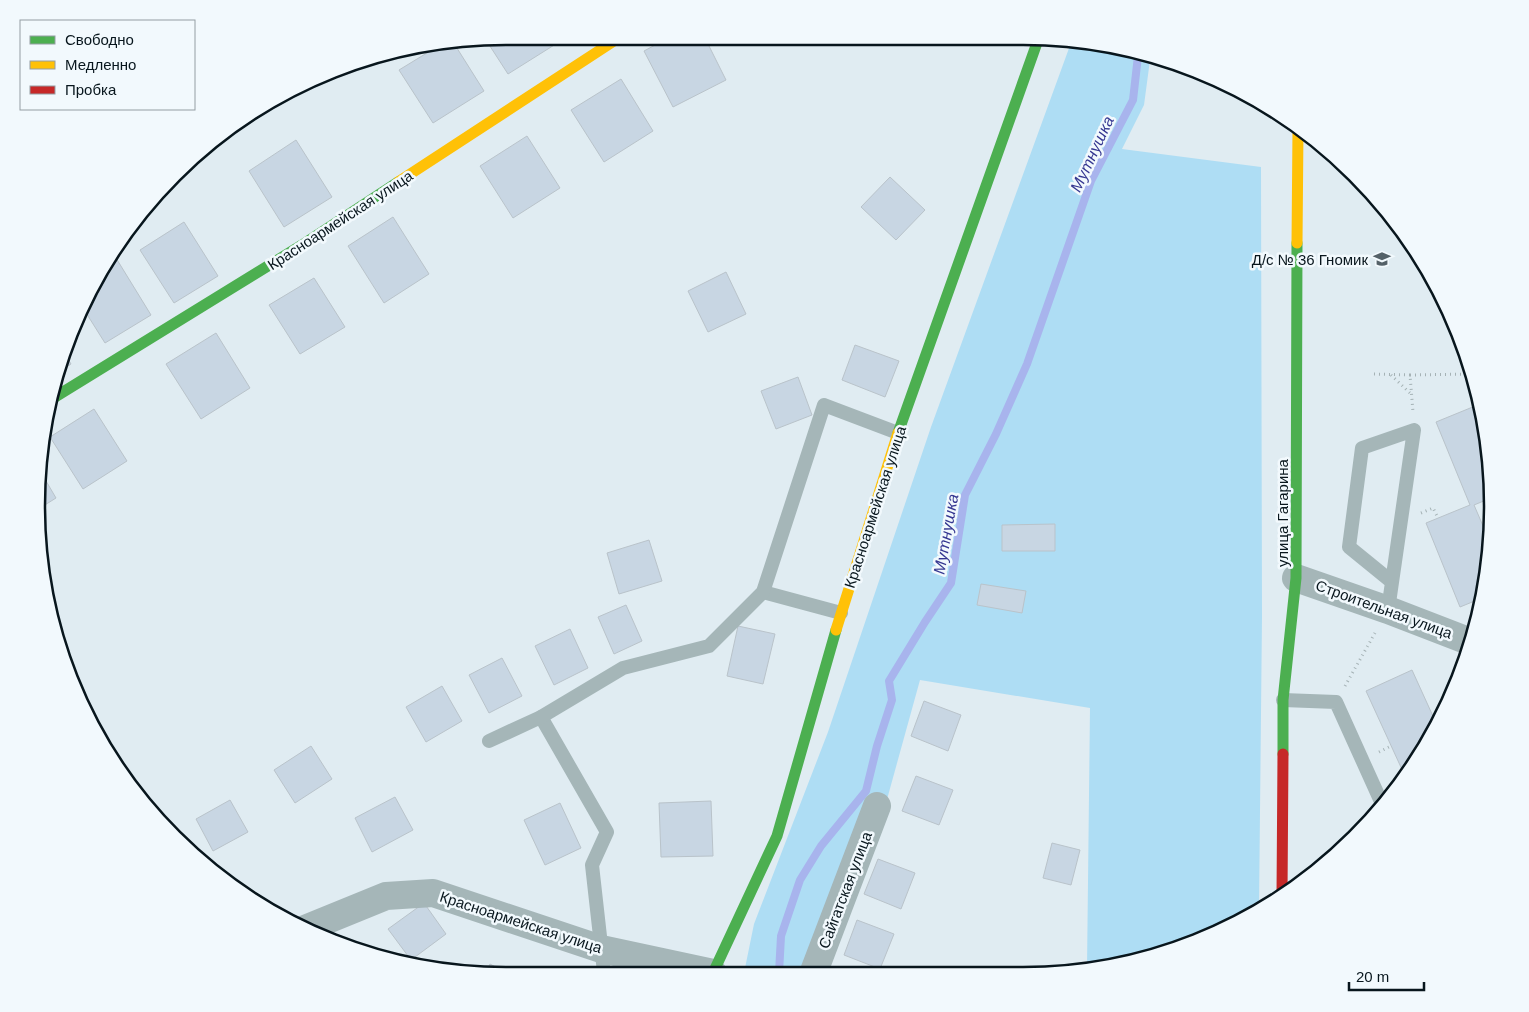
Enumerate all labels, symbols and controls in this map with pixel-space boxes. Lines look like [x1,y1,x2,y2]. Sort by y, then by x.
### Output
legend [20,20,195,110]
text: Свободно [65,31,134,48]
text: Медленно [65,56,136,73]
text: Пробка [65,81,117,98]
water label: Мутнушка [1067,113,1117,194]
street label: Красноармейская улица [264,166,416,273]
school or university icon: Д/с № 36 Гномик [1372,249,1392,269]
place label: Д/с № 36 Гномик [1252,251,1368,268]
street label: Красноармейская улица [841,423,909,590]
street label: улица Гагарина [1274,458,1291,567]
water label: Мутнушка [931,492,961,576]
street label: Строительная улица [1313,576,1455,642]
street label: Сайгатская улица [815,829,875,951]
street label: Красноармейская улица [438,888,605,956]
scale bar [1349,960,1424,992]
text: 20 m [1356,968,1389,985]

